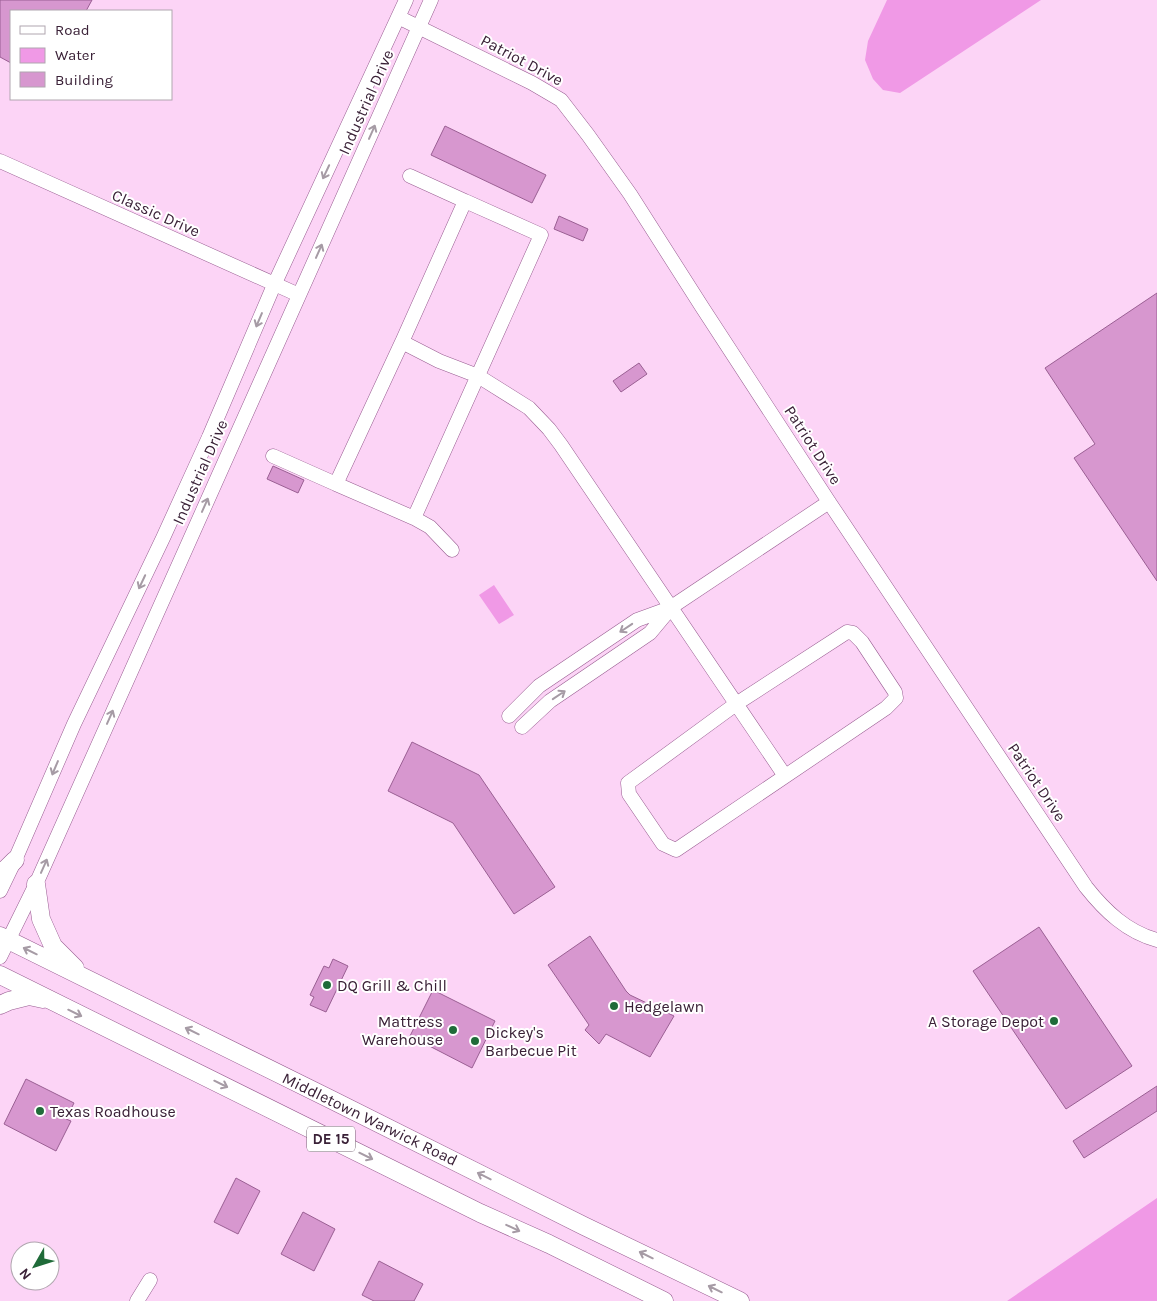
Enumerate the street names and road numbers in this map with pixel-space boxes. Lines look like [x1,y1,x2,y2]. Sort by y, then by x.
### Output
street label: Patriot Drive [478,30,566,90]
street label: Industrial Drive [334,47,398,157]
street label: Classic Drive [109,185,203,241]
street label: Patriot Drive [780,402,846,488]
street label: Industrial Drive [168,417,232,527]
street label: Patriot Drive [1004,739,1070,825]
street label: Middletown Warwick Road [279,1068,461,1170]
road number: DE 15 [307,1126,355,1152]

